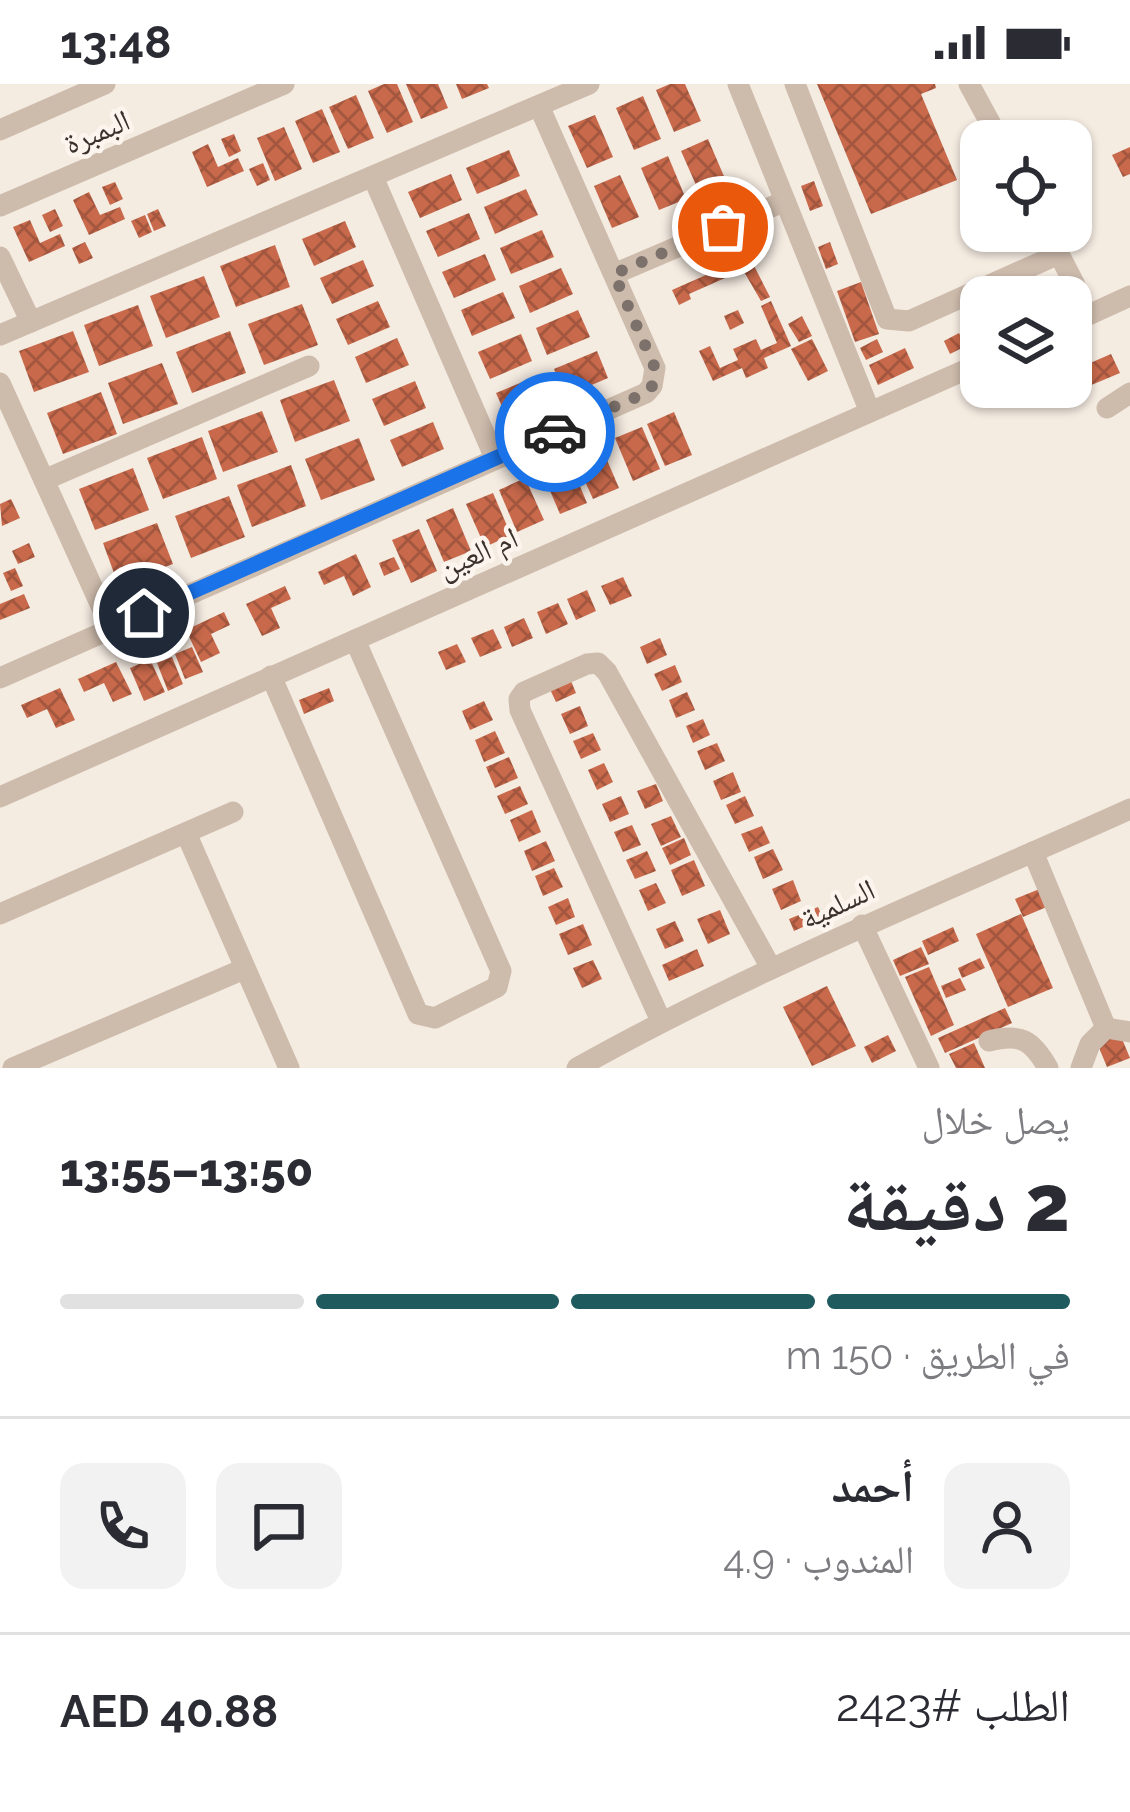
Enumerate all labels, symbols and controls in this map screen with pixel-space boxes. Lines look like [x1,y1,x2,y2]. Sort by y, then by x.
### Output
text: 13:48 [60,16,171,69]
street label: البمبرة [59,102,135,161]
map controls [960,120,1092,408]
button: locate [960,120,1092,252]
pin [672,176,774,278]
icon: bag [690,194,756,260]
button: layers [960,276,1092,408]
courier [495,372,615,492]
icon: car [522,399,588,465]
street label: ام العين [432,520,524,587]
pin [93,562,195,664]
icon: home [111,580,177,646]
street label: السلمية [795,871,880,936]
text: يصل خلال [921,1097,1070,1143]
text: 13:50–13:55 [60,1144,313,1197]
text: 2 دقيقة [843,1158,1070,1249]
text: في الطريق · 150 m [786,1332,1070,1378]
text: أحمد [832,1460,914,1513]
button: phone [60,1463,186,1589]
button: chat [216,1463,342,1589]
button: person [944,1463,1070,1589]
text: المندوب · 4.9 [723,1536,914,1582]
text: الطلب #2423 [836,1679,1070,1732]
text: AED 40.88 [60,1685,278,1738]

